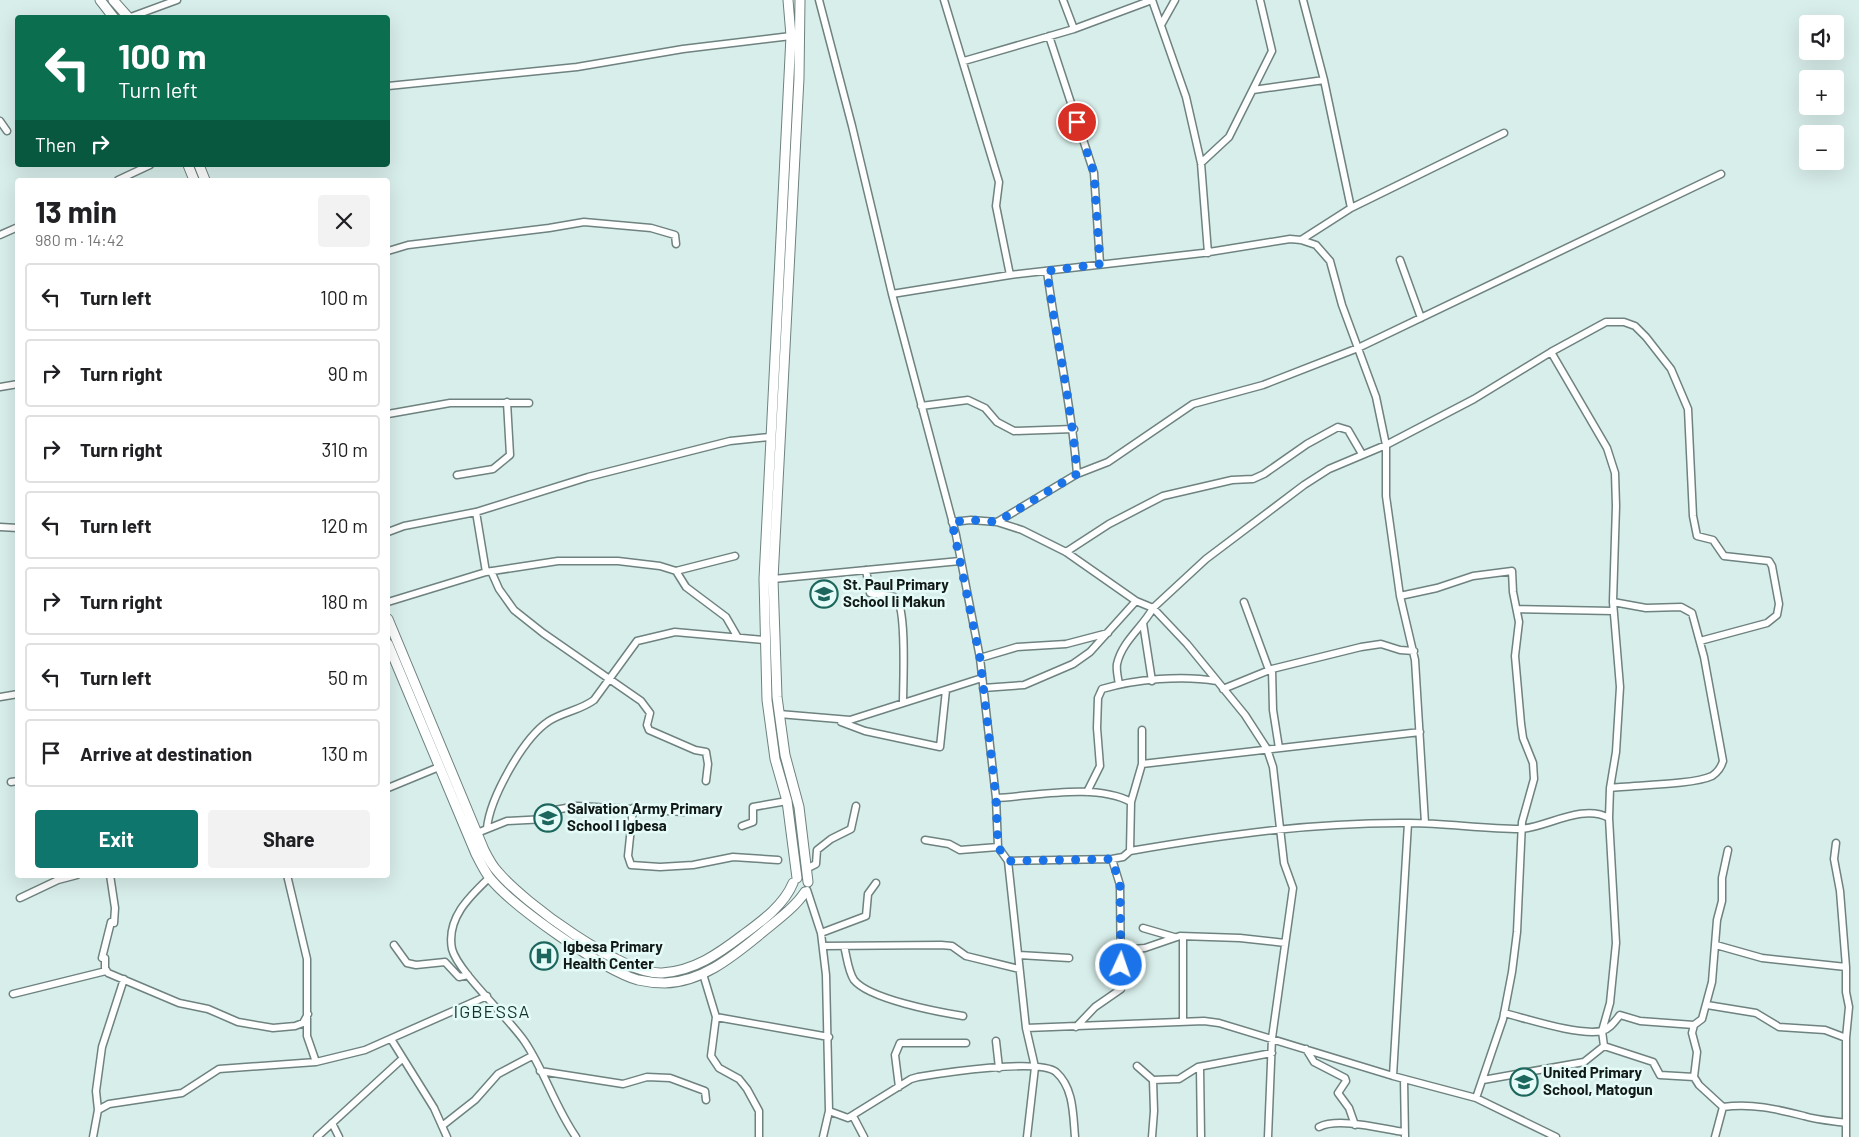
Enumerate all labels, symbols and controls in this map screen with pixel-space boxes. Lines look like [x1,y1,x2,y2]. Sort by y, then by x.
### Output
map controls [1799,15,1844,170]
button: sound [1799,15,1844,60]
text: 100 m [118,34,207,76]
icon: left [35,35,100,100]
button: + [1799,70,1844,115]
text: Turn left [118,76,198,102]
pin [1056,101,1098,143]
icon: arrive [1063,108,1091,136]
button: − [1799,125,1844,170]
icon: right [86,130,114,158]
text: Then [35,133,76,156]
text: 13 min [35,193,117,229]
button: close [318,195,370,247]
text: 980 m · 14:42 [35,230,124,249]
icon: left [37,283,65,311]
text: Turn left [80,286,151,309]
text: 100 m [320,286,368,309]
icon: right [37,359,65,387]
text: Turn right [80,362,162,385]
text: 90 m [328,362,368,385]
icon: right [37,435,65,463]
text: Turn right [80,438,162,461]
text: 310 m [321,438,368,461]
icon: left [37,511,65,539]
text: Turn left [80,514,151,537]
text: 120 m [321,514,368,537]
place label: St. Paul Primary School Ii Makun [843,575,949,610]
school or university icon: St. Paul Primary School Ii Makun [809,579,839,609]
icon: right [37,587,65,615]
text: Turn right [80,590,162,613]
text: 180 m [321,590,368,613]
icon: left [37,663,65,691]
text: Turn left [80,666,151,689]
text: 50 m [328,666,368,689]
icon: arrive [37,739,65,767]
text: Arrive at destination [80,742,252,765]
text: 130 m [321,742,368,765]
place label: Salvation Army Primary School I Igbesa [567,799,723,834]
school or university icon: Salvation Army Primary School I Igbesa [533,803,563,833]
button: Exit [35,810,198,868]
button: Share [208,810,370,868]
place label: Igbesa Primary Health Center [563,937,663,972]
position arrow [1094,938,1146,990]
hospital icon: Igbesa Primary Health Center [529,941,559,971]
district label: IGBESSA [454,1000,530,1022]
place label: United Primary School, Matogun [1543,1063,1653,1098]
school or university icon: United Primary School, Matogun [1509,1067,1539,1097]

